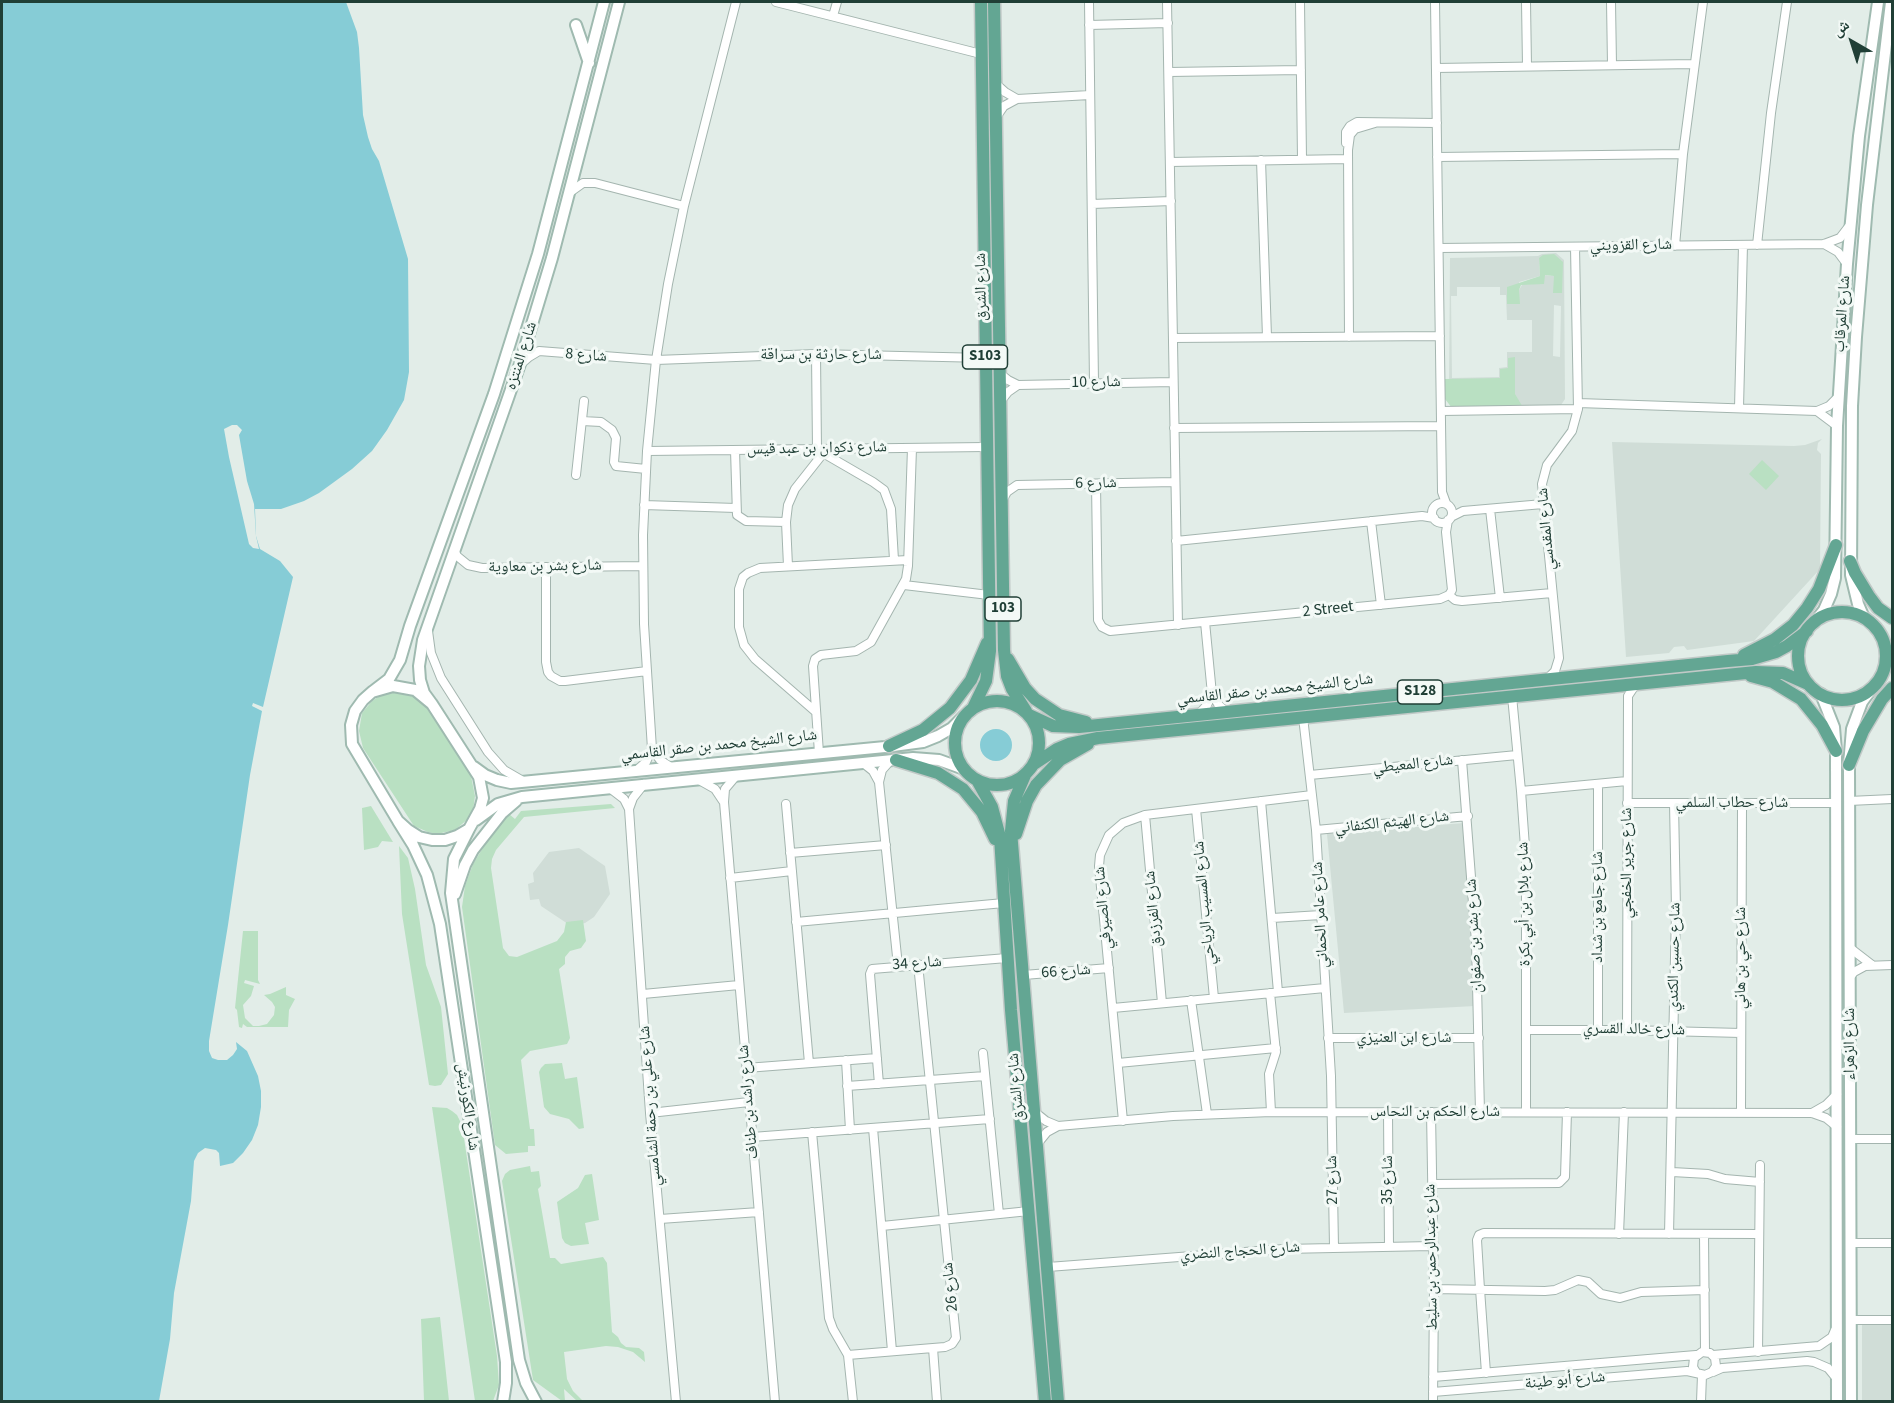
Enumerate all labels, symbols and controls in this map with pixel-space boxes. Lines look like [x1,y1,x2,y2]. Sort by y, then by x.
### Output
north arrow [1822,12,1882,72]
text: ش [1827,14,1854,42]
street label: شارع القزويني [1590,236,1672,256]
street label: شارع الشرق [972,253,992,321]
street label: شارع المرقاب [1831,275,1855,353]
street label: شارع المنتزه [502,319,542,393]
street label: شارع 8 [565,345,607,367]
street label: شارع حارثة بن سراقة [760,345,882,365]
road number: S103 [962,345,1008,369]
street label: شارع 10 [1071,373,1121,393]
street label: شارع ذكوان بن عبد قيس [747,438,887,460]
street label: شارع 6 [1075,474,1117,494]
street label: شارع المقدسي [1534,487,1560,571]
street label: شارع بشر بن معاوية [488,556,602,578]
road number: 103 [985,597,1021,621]
street label: 2 Street [1302,598,1354,622]
street label: شارع الشيخ محمد بن صقر القاسمي [1176,670,1374,710]
road number: S128 [1398,680,1442,704]
street label: شارع الشيخ محمد بن صقر القاسمي [620,726,818,766]
street label: شارع المعيطي [1372,751,1454,779]
street label: شارع حطاب السلمي [1676,793,1788,813]
street label: شارع الهيثم الكنفاني [1334,807,1450,839]
street label: شارع جرير الخفجي [1617,807,1637,919]
street label: شارع المسيب الرياحي [1190,840,1220,966]
street label: شارع بلال بن أبي بكرة [1514,842,1536,966]
street label: شارع جامع بن شداد [1588,851,1608,963]
street label: شارع عامر الحماني [1309,861,1333,969]
street label: شارع الصيرفي [1091,866,1117,950]
street label: شارع الفرزدق [1141,870,1167,948]
street label: شارع بشر بن صفوان [1462,878,1488,994]
street label: شارع حسين الكندي [1664,902,1686,1012]
street label: شارع حي بن هاني [1731,907,1751,1009]
street label: شارع 34 [892,953,942,975]
street label: شارع 66 [1041,961,1091,983]
street label: شارع الزهراء [1840,1008,1860,1080]
street label: شارع خالد القسري [1583,1020,1685,1040]
street label: شارع علي بن رحمة الشامسي [636,1025,666,1187]
street label: شارع ابن العنيزي [1357,1028,1451,1048]
street label: شارع راشد بن طناف [734,1044,764,1160]
street label: شارع الشرق [1004,1052,1030,1122]
street label: شارع الكورنيش [451,1062,483,1152]
street label: شارع الحكم بن النحاس [1370,1102,1500,1122]
street label: شارع 27 [1323,1155,1343,1205]
street label: شارع 35 [1378,1155,1398,1205]
street label: شارع عبدالرحمن بن سليط [1421,1184,1443,1330]
street label: شارع الحجاج النضري [1179,1238,1301,1266]
street label: شارع 26 [939,1261,963,1313]
street label: شارع أبو طينة [1524,1368,1606,1394]

